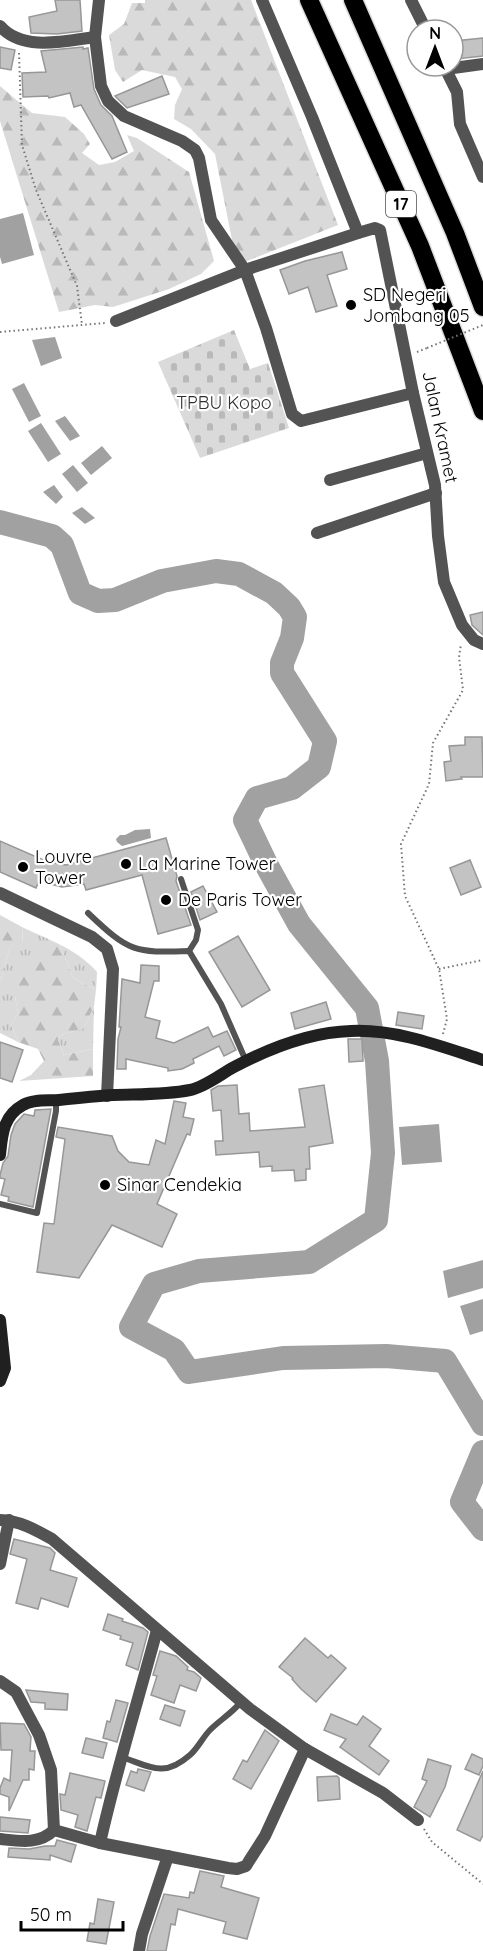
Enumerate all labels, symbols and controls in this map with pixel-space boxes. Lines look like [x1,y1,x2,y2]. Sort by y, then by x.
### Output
north arrow [405,18,465,78]
text: N [429,23,441,43]
road number: 17 [386,191,416,217]
place label: SD Negeri Jombang 05 [363,283,469,327]
marker: SD Negeri Jombang 05 [344,298,358,312]
street label: Jalan Kramet [417,369,464,485]
park label: TPBU Kopo [176,391,272,414]
place label: Louvre Tower [35,845,92,889]
place label: La Marine Tower [138,852,276,875]
marker: La Marine Tower [119,857,133,871]
marker: Louvre Tower [16,860,30,874]
place label: De Paris Tower [178,888,302,911]
marker: De Paris Tower [159,893,173,907]
place label: Sinar Cendekia [117,1173,242,1196]
marker: Sinar Cendekia [98,1178,112,1192]
scale bar [21,1894,123,1932]
text: 50 m [30,1903,72,1926]

